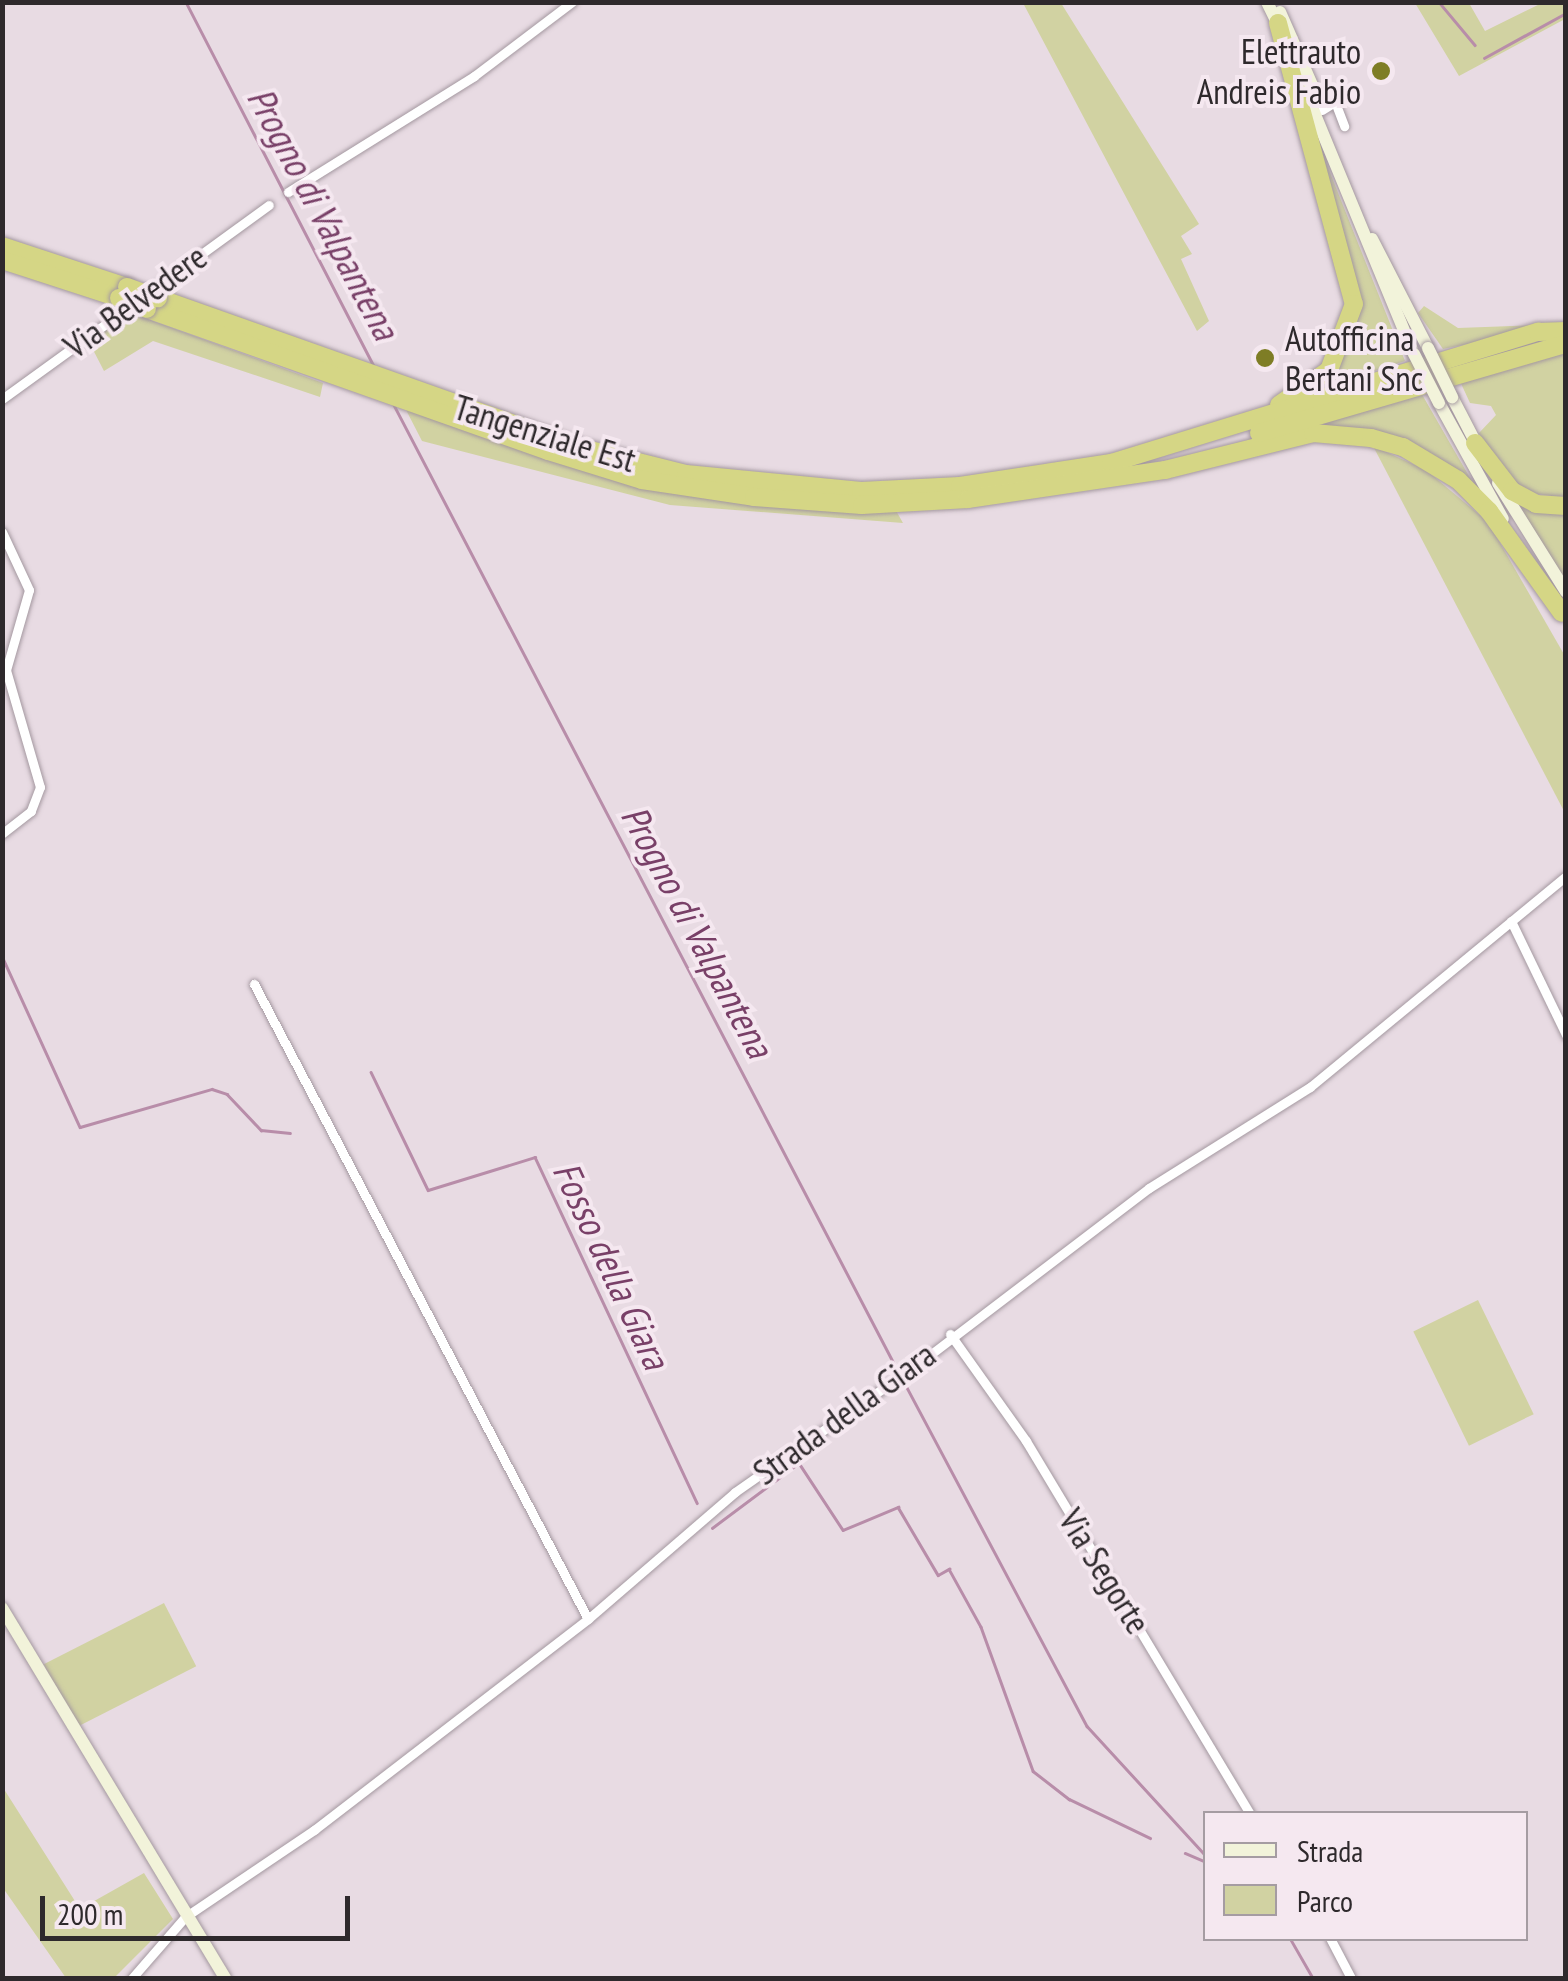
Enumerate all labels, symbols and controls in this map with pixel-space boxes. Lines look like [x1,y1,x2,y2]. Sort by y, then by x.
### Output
place label: Elettrauto Andreis Fabio [1197,30,1361,112]
marker: Elettrauto Andreis Fabio [1370,60,1392,82]
water label: Progno di Valpantena [238,79,410,347]
street label: Via Belvedere [56,235,214,367]
place label: Autofficina Bertani Snc [1285,317,1423,399]
marker: Autofficina Bertani Snc [1254,347,1276,369]
street label: Tangenziale Est [449,385,641,481]
water label: Progno di Valpantena [612,797,784,1065]
water label: Fosso della Giara [544,1154,680,1376]
street label: Strada della Giara [745,1333,943,1493]
street label: Via Segorte [1050,1501,1160,1641]
legend [1203,1811,1528,1941]
text: Strada [1297,1831,1363,1870]
scale bar [45,1876,355,1938]
text: Parco [1297,1881,1353,1920]
text: 200 m [57,1894,123,1933]

